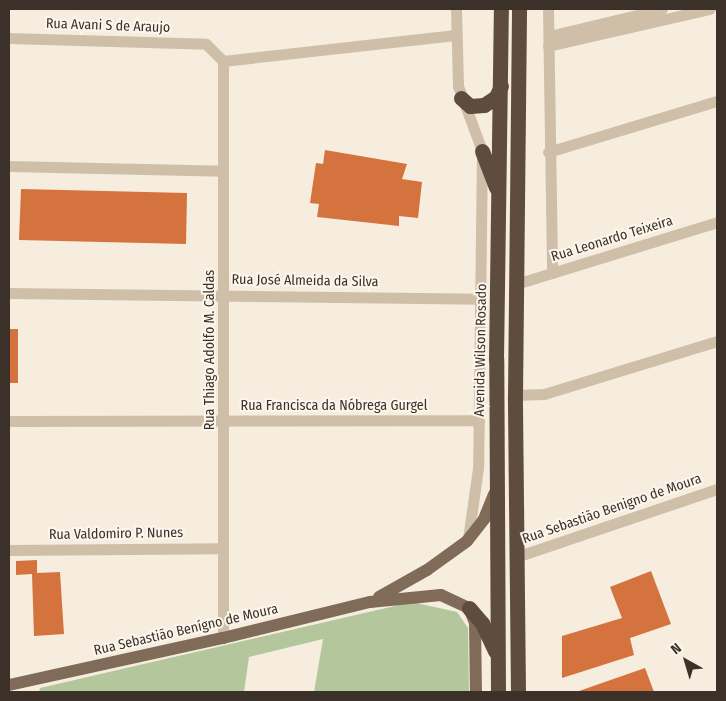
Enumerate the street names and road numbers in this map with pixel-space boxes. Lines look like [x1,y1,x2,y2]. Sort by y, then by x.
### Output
street label: Rua Avani S de Araujo [46,15,170,37]
street label: Rua Leonardo Teixeira [549,213,675,265]
street label: Rua Thiago Adolfo M. Caldas [202,270,218,430]
street label: Rua José Almeida da Silva [231,271,379,291]
street label: Avenida Wilson Rosado [471,283,491,417]
street label: Rua Francisca da Nóbrega Gurgel [241,398,427,414]
street label: Rua Sebastião Benigno de Moura [520,470,704,548]
street label: Rua Valdomiro P. Nunes [49,524,183,544]
street label: Rua Sebastião Benígno de Moura [92,601,280,659]

